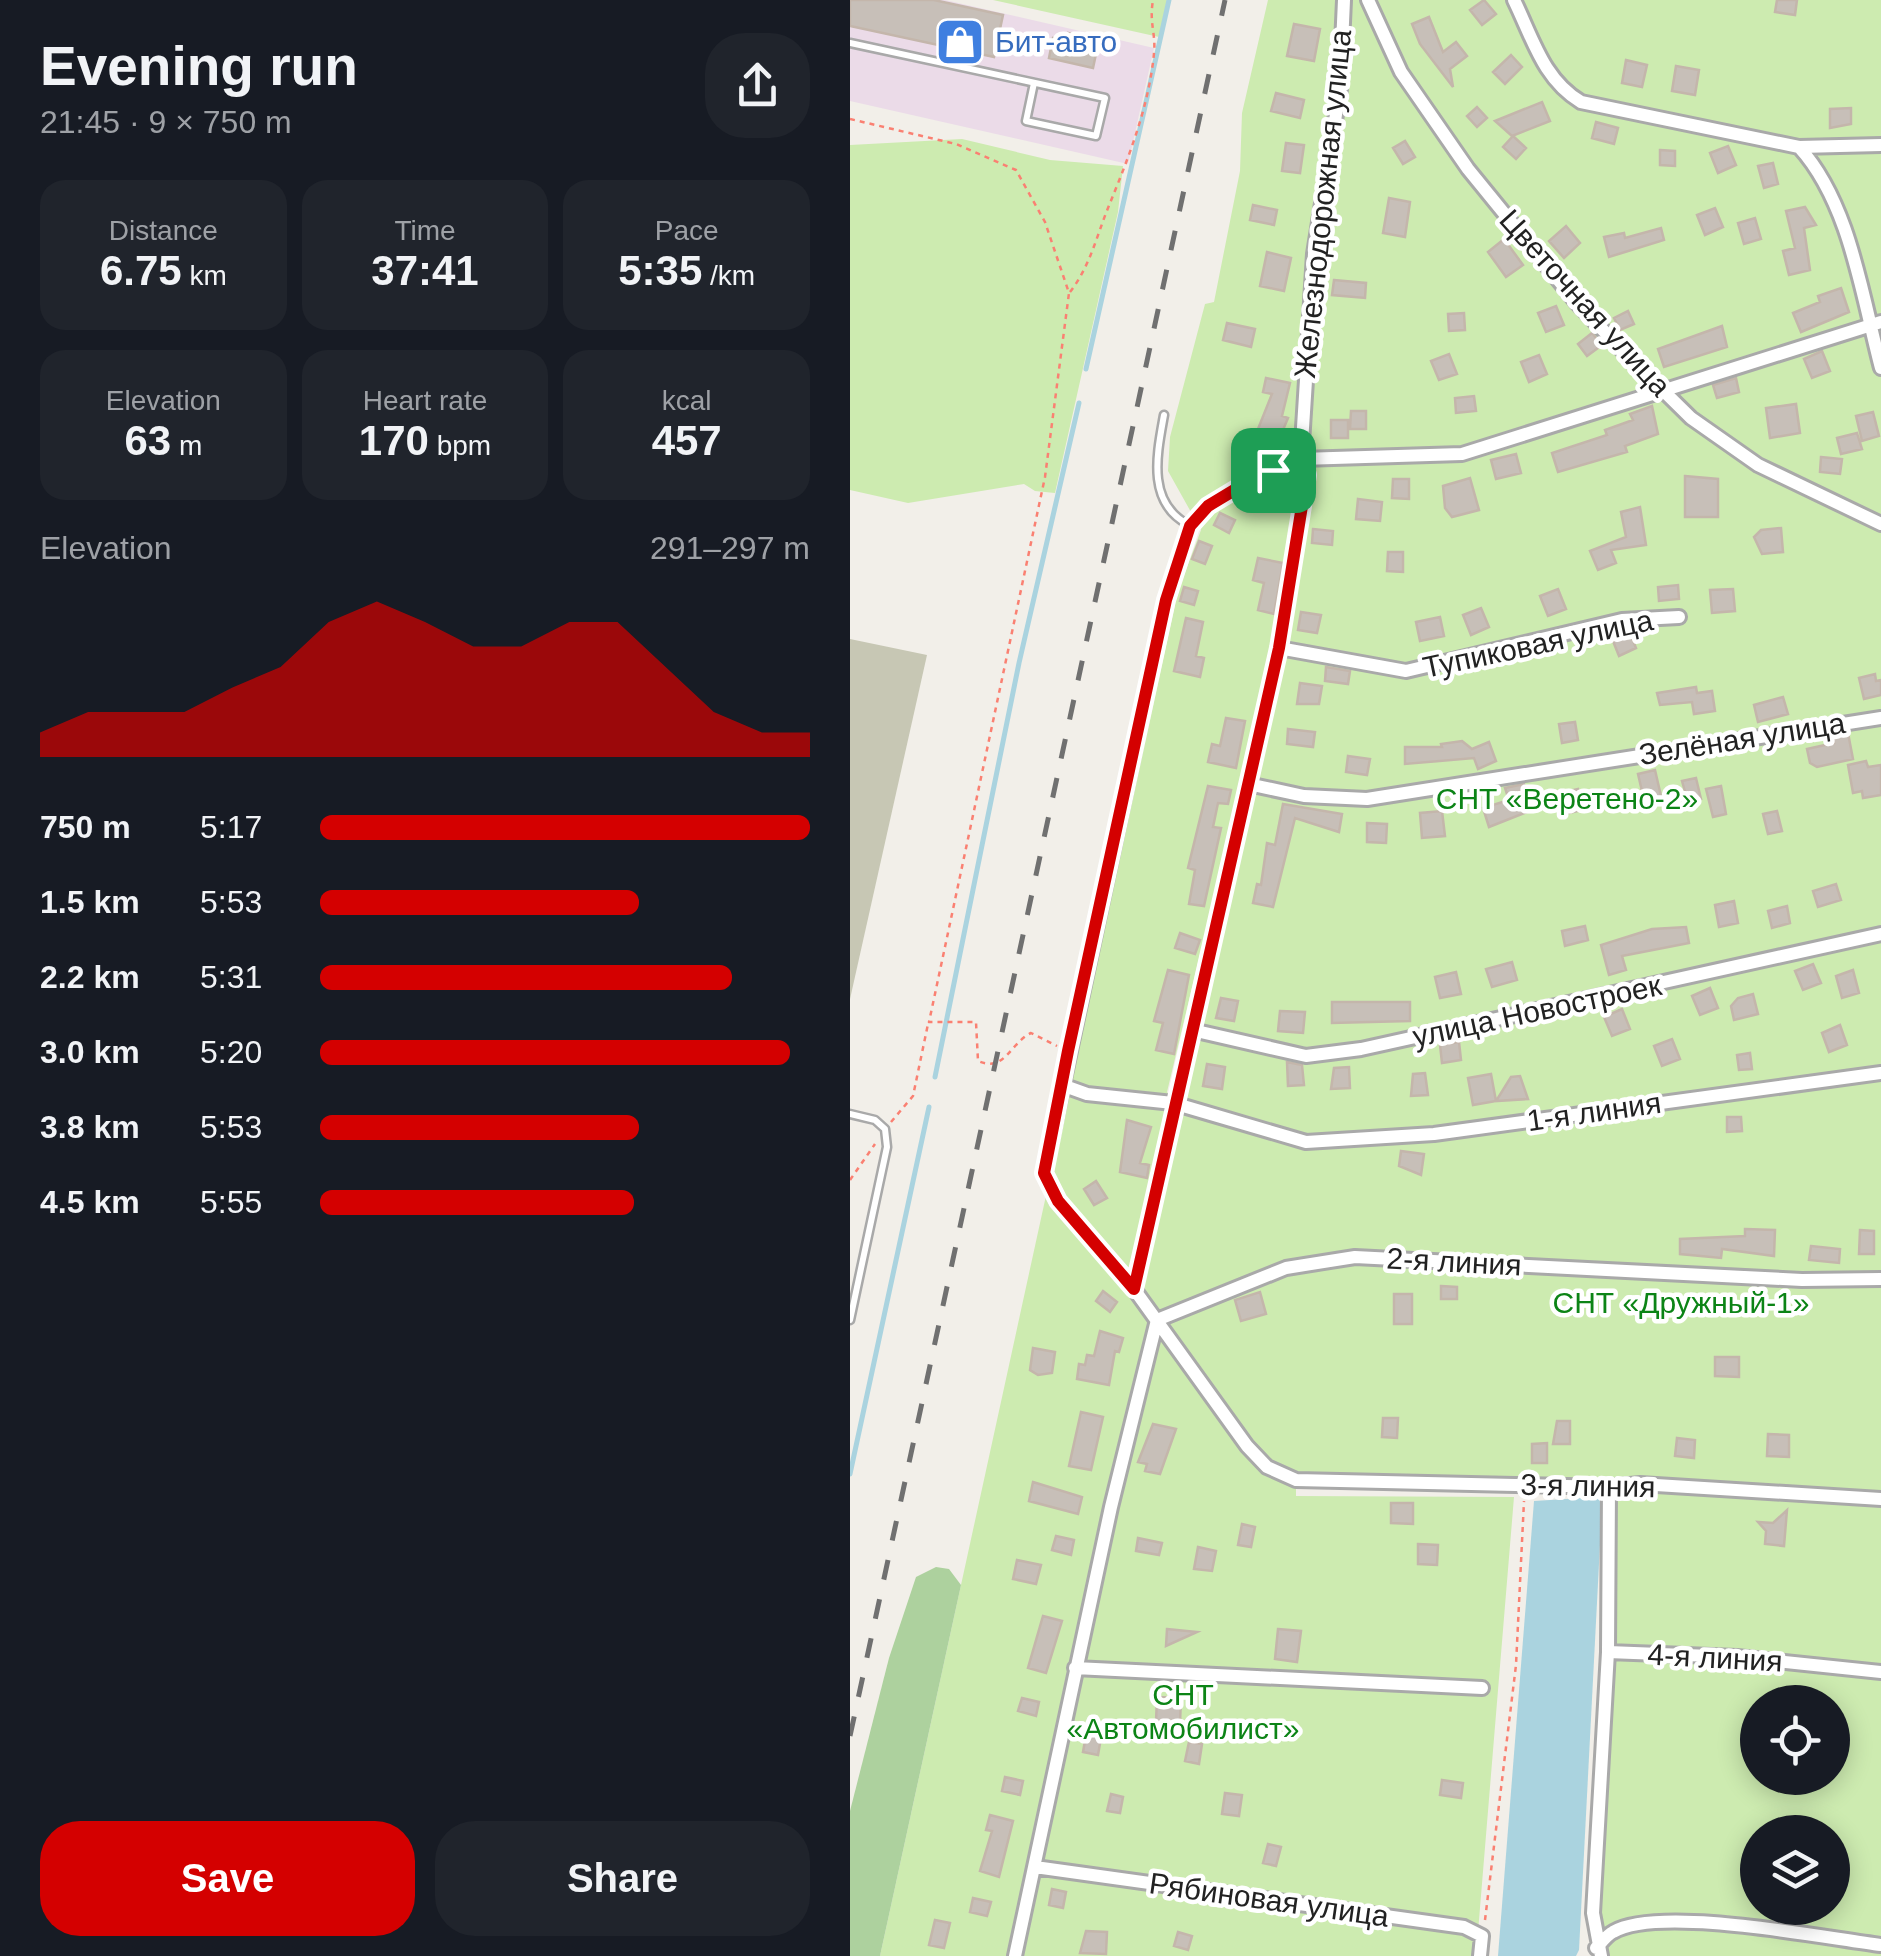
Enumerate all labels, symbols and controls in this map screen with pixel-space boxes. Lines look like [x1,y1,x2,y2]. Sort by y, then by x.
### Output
shop icon: Бит-авто [934,16,986,68]
place label: Бит-авто [995,25,1117,58]
street label: Железнодорожная улица [1288,28,1357,380]
button: share [705,33,810,138]
text: Evening run [40,35,358,97]
text: 21:45 · 9 × 750 m [40,104,292,140]
street label: Цветочная улица [1493,203,1678,403]
text: Distance [109,215,218,246]
text: Time [394,215,456,246]
text: Pace [655,215,719,246]
text: 6.75 [100,247,182,294]
text: 37:41 [371,247,479,294]
text: 5:35 [618,247,702,294]
text: km [182,260,227,291]
text: /km [702,260,755,291]
text: Elevation [106,385,221,416]
text: Heart rate [363,385,487,416]
text: kcal [662,385,712,416]
text: 63 [124,417,171,464]
text: 170 [359,417,429,464]
text: 457 [652,417,722,464]
pin [1231,428,1316,513]
text: m [171,430,202,461]
text: bpm [429,430,491,461]
icon: arrive [1246,443,1301,498]
text: Elevation [40,530,172,566]
text: 291–297 m [650,530,810,566]
street label: Тупиковая улица [1420,603,1656,684]
street label: Зелёная улица [1636,706,1848,771]
park label: СНТ «Веретено-2» [1436,782,1698,815]
text: 750 m [40,809,131,845]
text: 5:17 [200,809,262,845]
text: 1.5 km [40,884,140,920]
text: 5:53 [200,884,262,920]
text: 2.2 km [40,959,140,995]
text: 5:31 [200,959,262,995]
street label: улица Новостроек [1410,968,1665,1053]
text: 3.0 km [40,1034,140,1070]
text: 5:20 [200,1034,262,1070]
street label: 1-я линия [1525,1086,1663,1137]
text: 3.8 km [40,1109,140,1145]
text: 5:53 [200,1109,262,1145]
text: 4.5 km [40,1184,140,1220]
text: 5:55 [200,1184,262,1220]
street label: 2-я линия [1386,1241,1522,1282]
park label: СНТ «Дружный-1» [1553,1286,1810,1319]
street label: 3-я линия [1520,1468,1656,1503]
street label: 4-я линия [1647,1637,1783,1678]
park label: СНТ «Автомобилист» [1067,1678,1300,1745]
map controls [1740,1685,1850,1925]
button: locate [1740,1685,1850,1795]
button: layers [1740,1815,1850,1925]
button: Save [40,1821,415,1936]
button: Share [435,1821,810,1936]
street label: Рябиновая улица [1147,1866,1391,1933]

